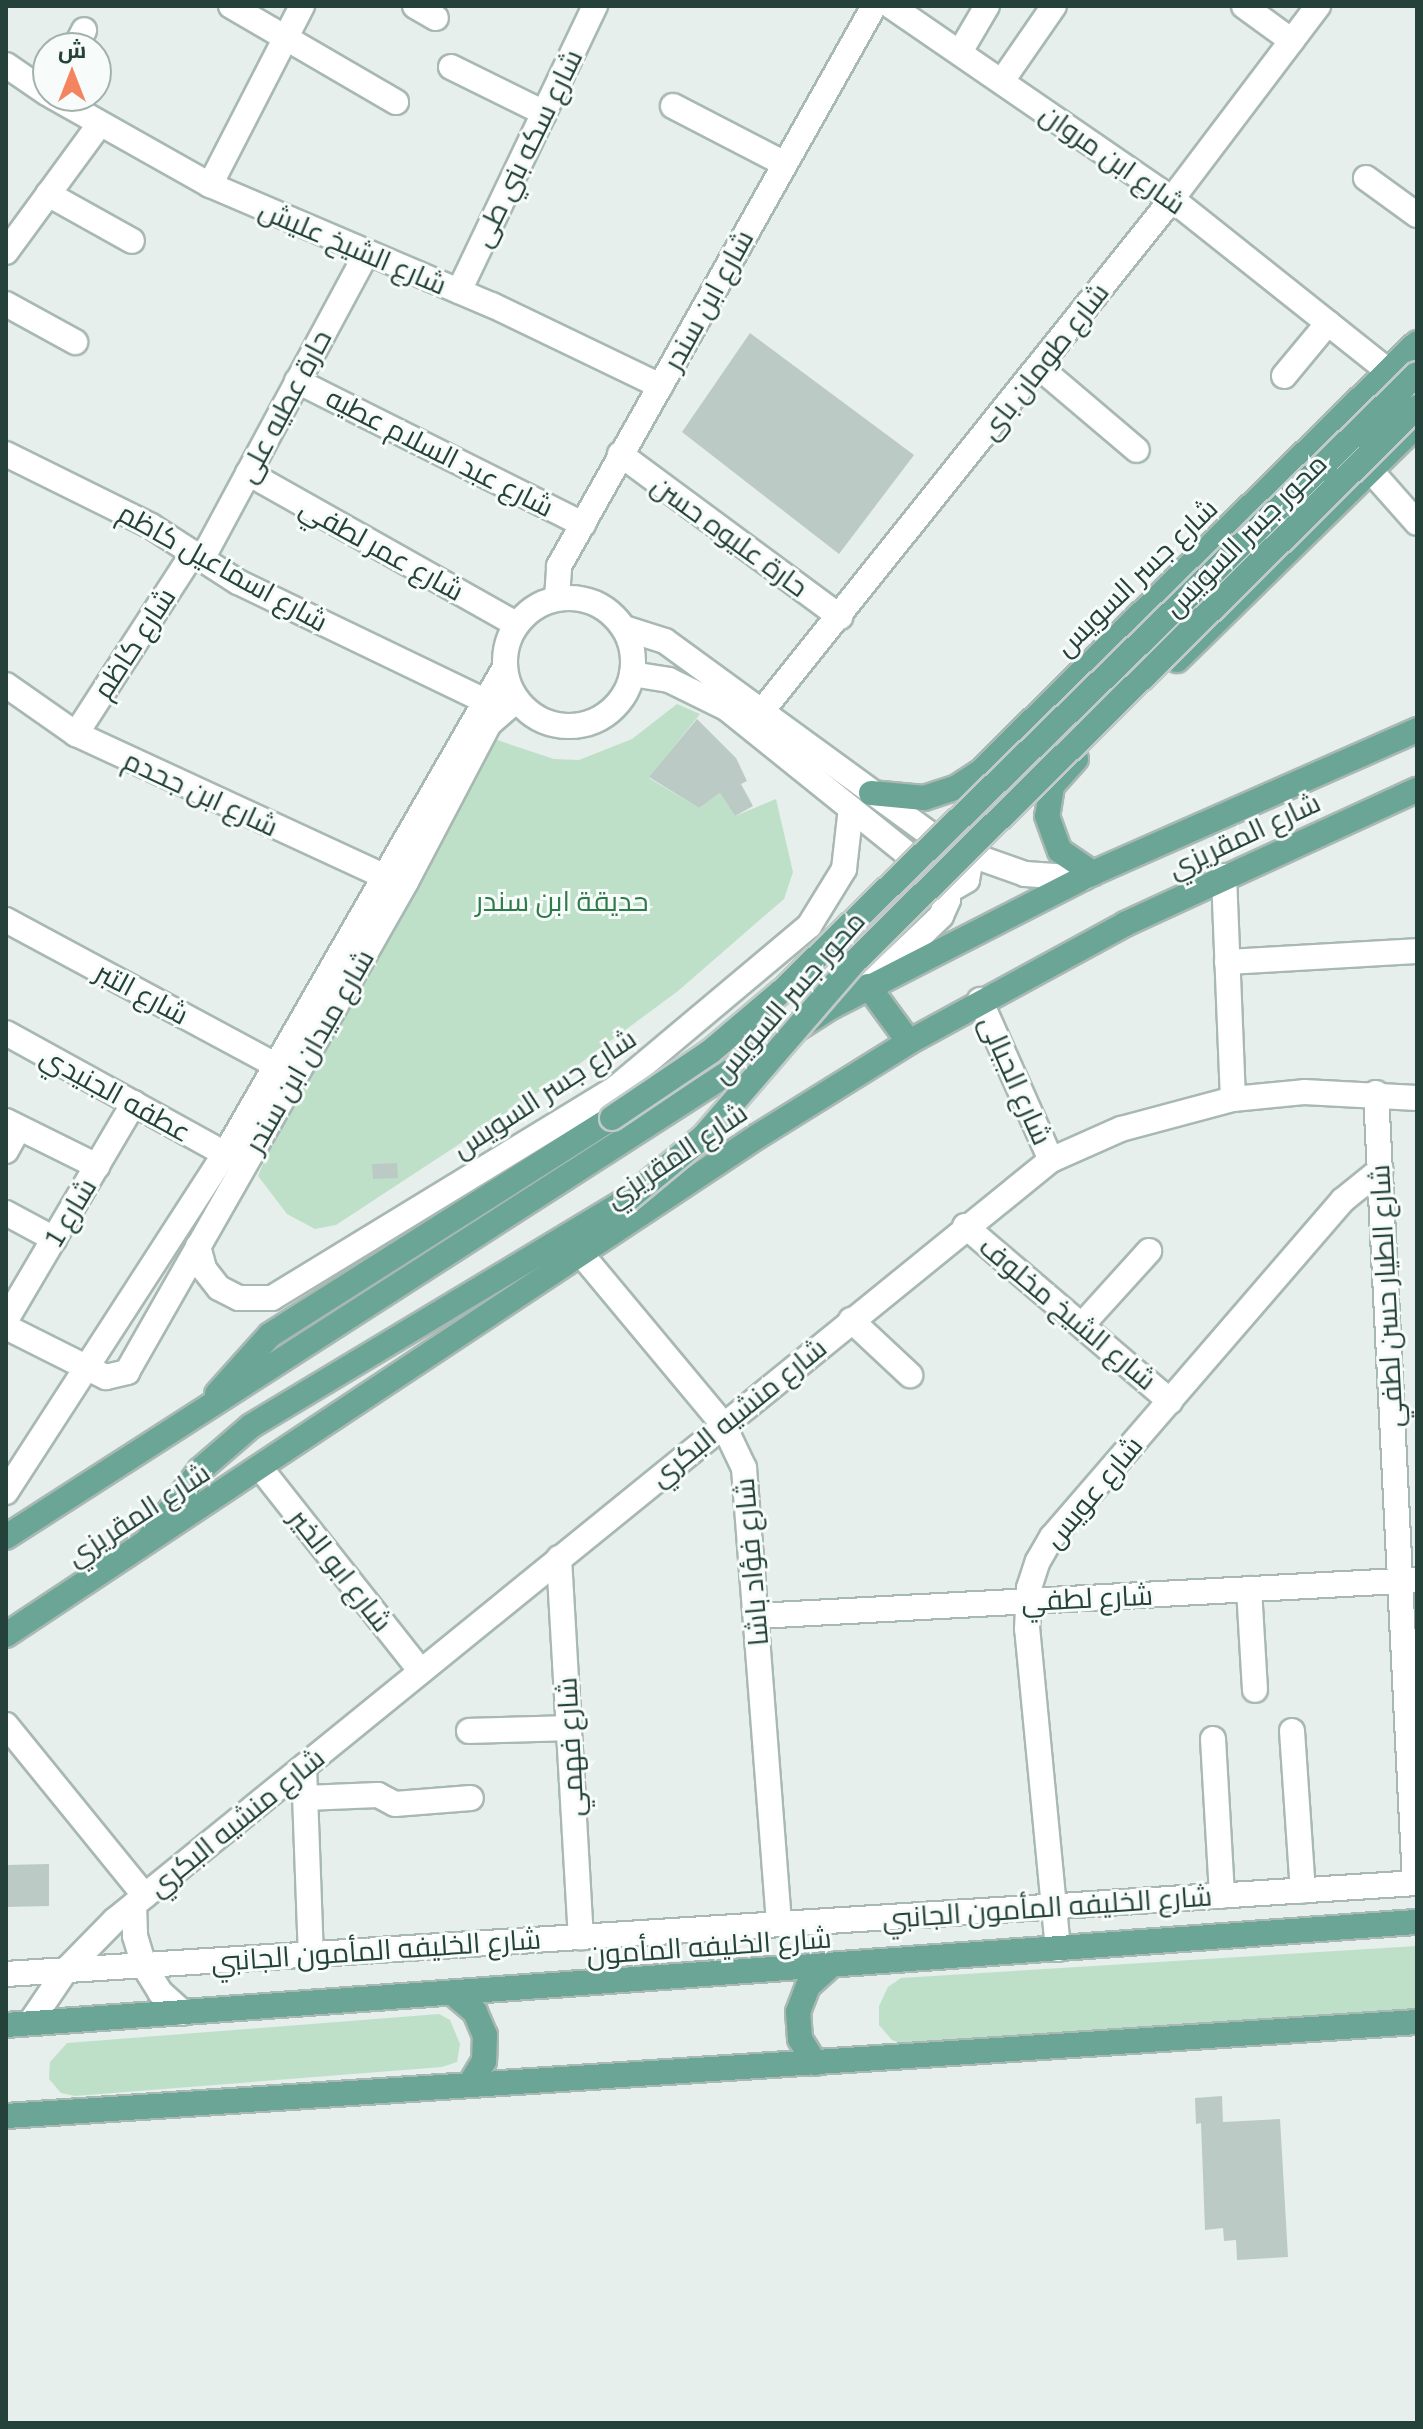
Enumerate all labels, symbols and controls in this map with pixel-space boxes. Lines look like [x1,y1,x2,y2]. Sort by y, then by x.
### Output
north arrow [32,32,112,112]
text: ش [58,35,86,65]
street label: شارع سكه بني طى [465,44,589,252]
street label: شارع ابن مروان [1034,97,1192,221]
street label: شارع الشيخ عليش [254,192,452,302]
street label: شارع ابن سندر [656,224,760,376]
street label: شارع طومان باى [972,276,1116,446]
street label: حارة عطيه على [230,324,338,488]
street label: شارع عبد السلام عطيه [321,380,559,524]
street label: محور جسر السويس [1157,447,1333,623]
street label: حارة عليوه حسن [645,468,815,604]
street label: شارع عمر لطفي [294,490,470,608]
street label: شارع جسر السويس [1048,491,1224,663]
street label: شارع اسماعيل كاظم [112,496,334,638]
street label: شارع كاظم [86,581,182,705]
street label: شارع ابن جحدم [118,743,284,843]
street label: شارع المقريزي [1162,785,1326,885]
park label: حديقة ابن سندر [475,884,649,918]
street label: محور جسر السويس [704,904,872,1090]
street label: شارع ميدان ابن سندر [237,943,381,1159]
street label: شارع التبر [90,955,194,1031]
street label: شارع الجبالى [973,1010,1059,1150]
street label: شارع جسر السويس [446,1021,642,1165]
street label: عطفه الجنيدي [35,1039,197,1149]
street label: شارع المقريزي [599,1095,753,1215]
street label: شارع الطيار حسن لطفي [1362,1164,1410,1428]
street label: شارع 1 [37,1172,103,1252]
street label: شارع الشيخ مخلوف [973,1229,1163,1397]
street label: شارع منشيه البكري [643,1331,833,1493]
street label: شارع عويس [1036,1429,1150,1555]
street label: شارع المقريزي [60,1455,216,1573]
street label: شارع فؤاد باشا [727,1477,775,1647]
street label: شارع ابو الخير [283,1502,399,1638]
street label: شارع لطفي [1020,1578,1154,1618]
street label: شارع فهمي [550,1676,590,1818]
street label: شارع منشيه البكري [141,1741,331,1903]
street label: شارع الخليفه المأمون الجانبي [881,1879,1213,1935]
street label: شارع الخليفه المأمون [586,1921,832,1971]
street label: شارع الخليفه المأمون الجانبي [210,1922,542,1978]

